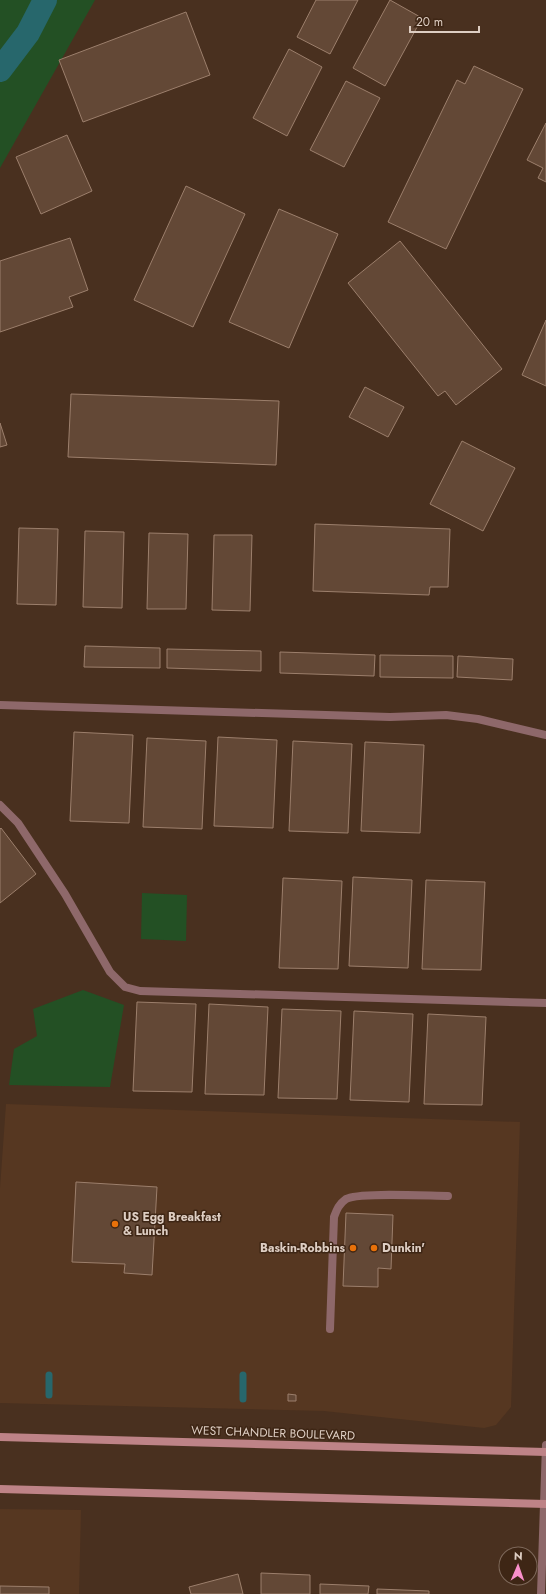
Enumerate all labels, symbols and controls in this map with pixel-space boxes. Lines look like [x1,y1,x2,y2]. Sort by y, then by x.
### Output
scale bar [410,8,479,34]
text: 20 m [416,13,443,31]
place label: US Egg Breakfast & Lunch [123,1208,221,1240]
marker: US Egg Breakfast & Lunch [110,1219,120,1229]
place label: Baskin-Robbins [260,1239,346,1257]
place label: Dunkin' [382,1239,425,1257]
marker: Baskin-Robbins [348,1243,358,1253]
marker: Dunkin' [369,1243,379,1253]
street label: WEST CHANDLER BOULEVARD [191,1421,355,1445]
north arrow [498,1546,538,1586]
text: N [514,1548,523,1564]

